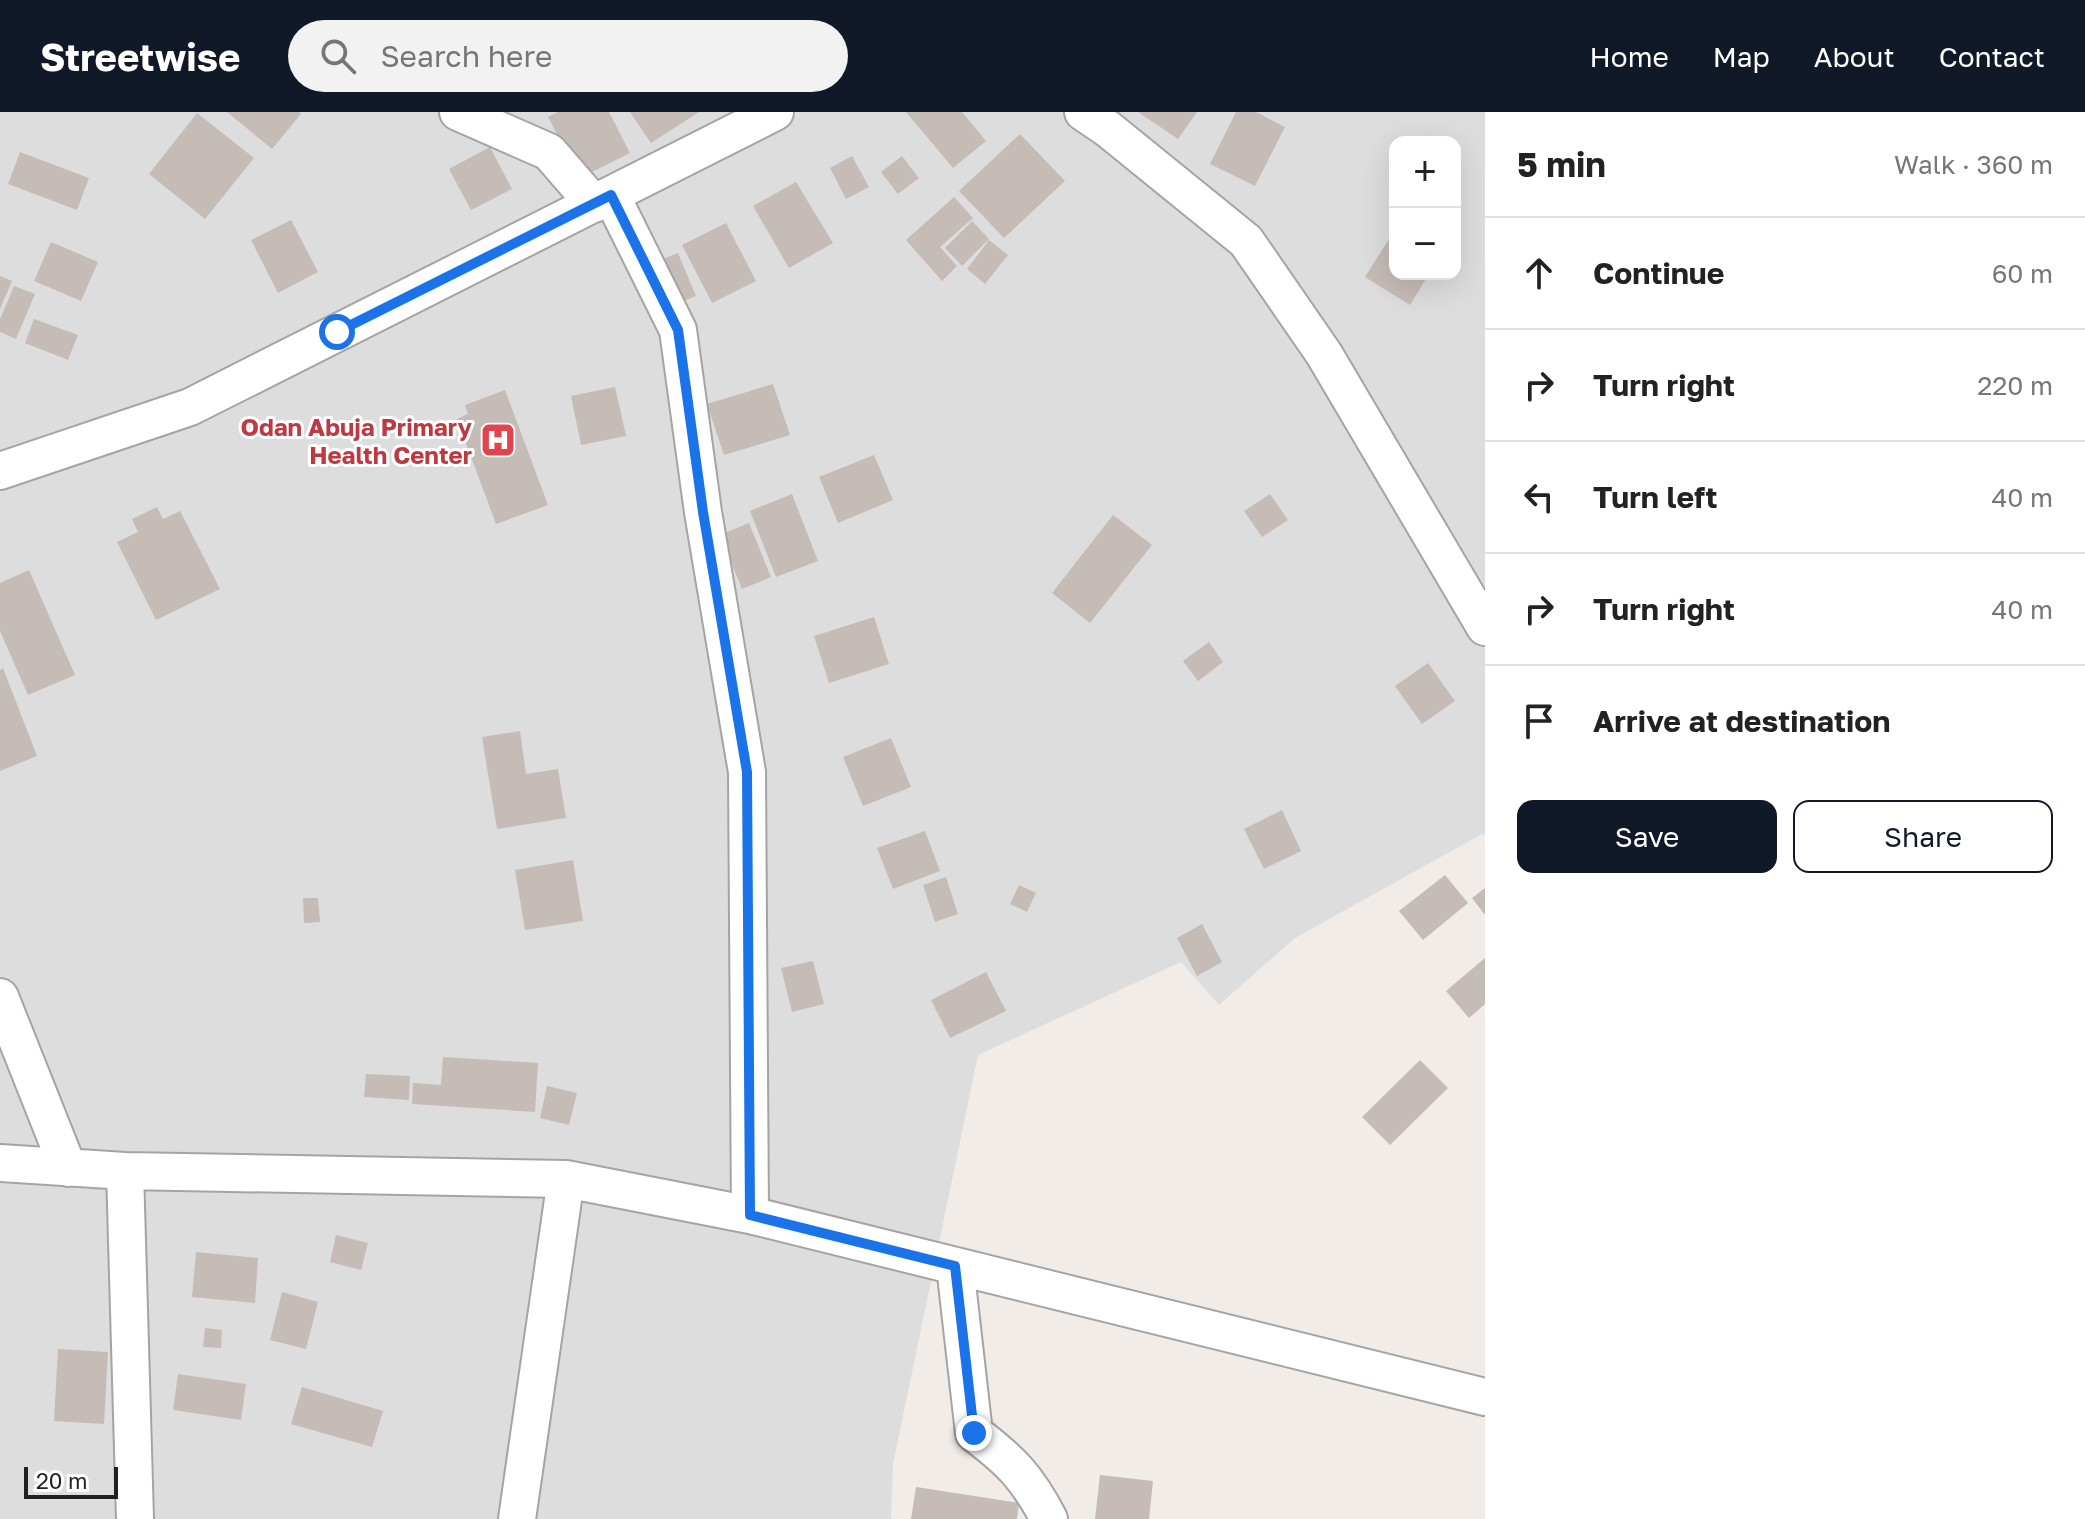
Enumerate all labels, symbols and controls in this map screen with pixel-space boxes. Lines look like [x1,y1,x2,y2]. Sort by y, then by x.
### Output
search box [288,20,848,92]
text: Streetwise [40,34,240,79]
icon: search [316,34,360,78]
text: Search here [380,38,552,74]
text: Home [1590,40,1669,73]
text: Map [1713,40,1770,73]
text: About [1814,40,1895,73]
text: Contact [1939,40,2045,73]
map controls [1389,136,1461,280]
button: + [1389,136,1461,208]
text: 5 min [1517,144,1606,184]
text: Walk · 360 m [1894,149,2053,180]
button: − [1389,208,1461,280]
icon: ahead [1517,251,1561,295]
text: Continue [1593,255,1724,291]
text: 60 m [1992,258,2053,289]
route start [319,314,355,350]
icon: right [1517,363,1561,407]
text: Turn right [1593,367,1735,403]
text: 220 m [1977,370,2053,401]
place label: Odan Abuja Primary Health Center [240,412,473,469]
hospital icon: Odan Abuja Primary Health Center [479,421,517,459]
icon: left [1517,475,1561,519]
text: Turn left [1593,479,1718,515]
text: 40 m [1992,482,2053,513]
icon: right [1517,587,1561,631]
text: Turn right [1593,591,1735,627]
text: 40 m [1992,594,2053,625]
icon: arrive [1517,699,1561,743]
text: Arrive at destination [1593,703,1890,739]
button: Save [1517,800,1777,873]
button: Share [1793,800,2053,873]
route end [956,1415,992,1451]
scale bar [24,1463,118,1499]
text: 20 m [36,1467,87,1494]

